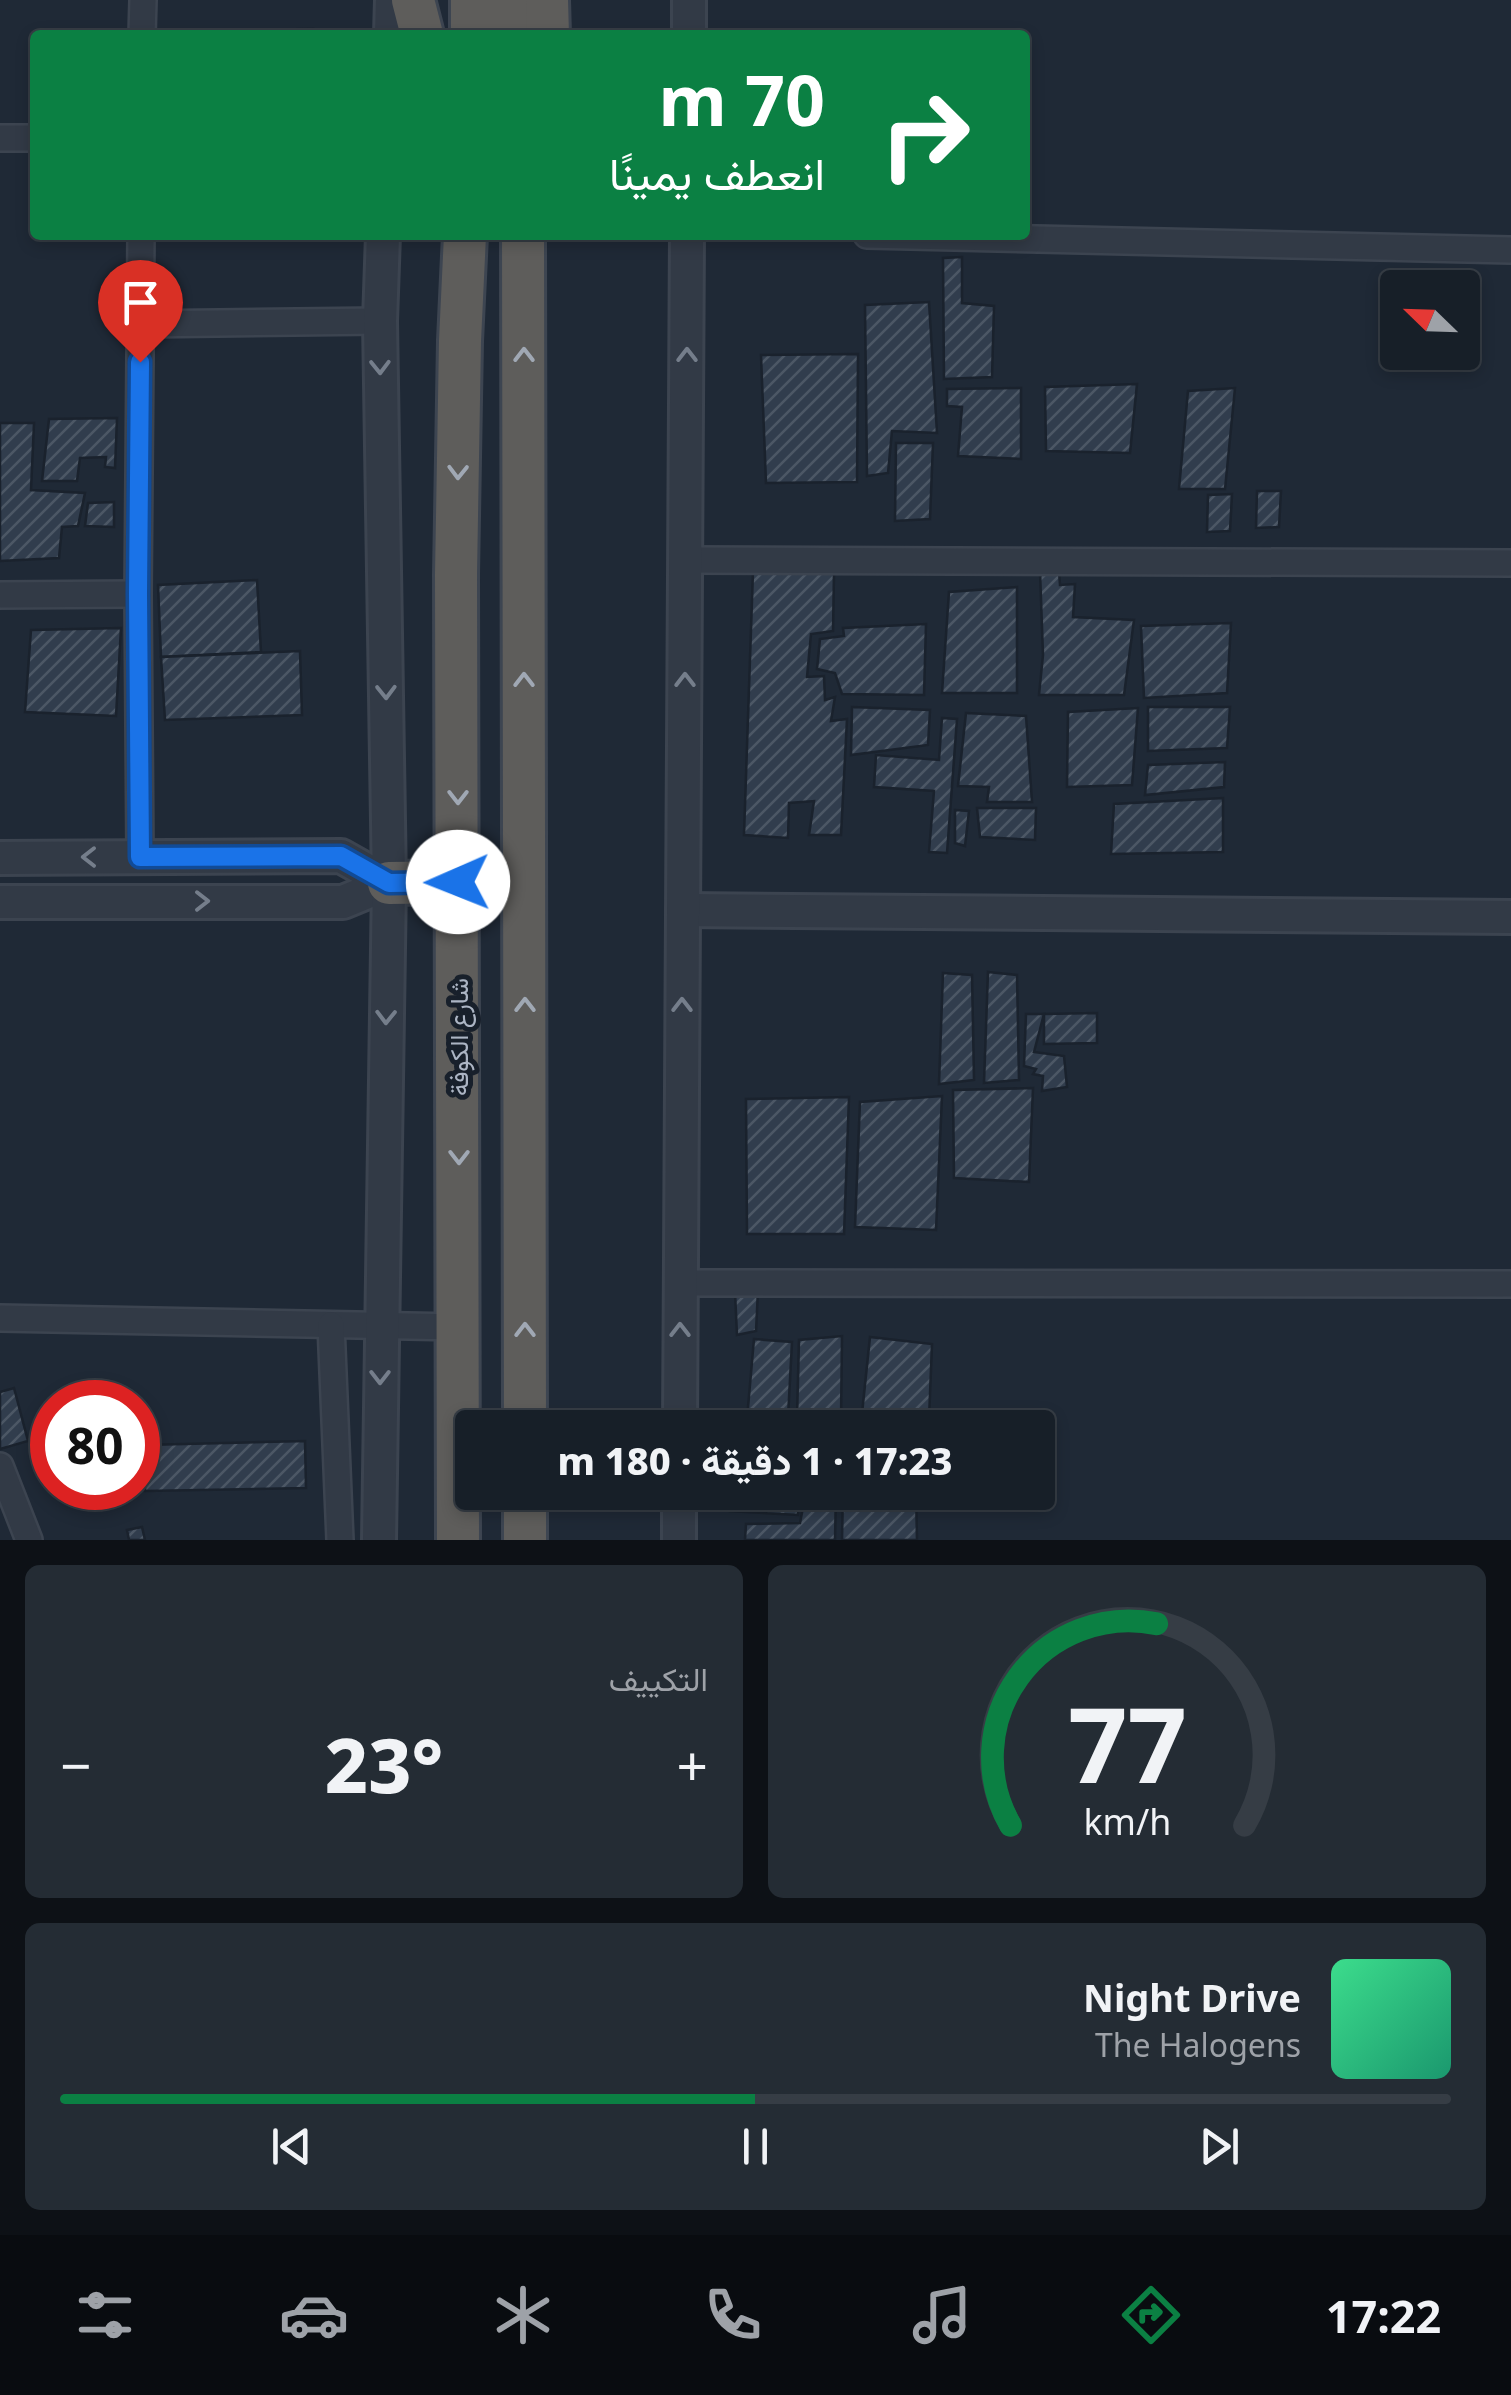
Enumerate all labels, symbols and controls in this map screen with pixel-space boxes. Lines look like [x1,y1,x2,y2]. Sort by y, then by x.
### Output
text: 70 m [658,51,825,147]
icon: right [860,70,990,200]
text: انعطف يمينًا [609,142,825,203]
pin [98,260,183,363]
north arrow [1380,270,1480,370]
map controls [1380,270,1480,370]
icon: arrive [113,275,168,330]
one-way arrow [513,347,535,362]
one-way arrow [676,347,698,362]
one-way arrow [370,360,391,376]
one-way arrow [447,466,469,481]
one-way arrow [513,672,535,688]
one-way arrow [674,672,696,688]
one-way arrow [375,685,396,701]
one-way arrow [447,790,469,806]
position arrow [406,830,510,934]
one-way arrow [80,846,96,868]
one-way arrow [195,891,211,912]
street label: شارع الكوفة [441,978,476,1096]
one-way arrow [514,997,536,1012]
one-way arrow [672,997,693,1013]
one-way arrow [375,1010,397,1026]
one-way arrow [448,1150,470,1166]
one-way arrow [514,1322,536,1338]
one-way arrow [669,1322,691,1338]
one-way arrow [369,1370,391,1386]
speed limit sign: 80 [30,1380,160,1510]
text: 17:23 · 1 دقيقة · 180 m [558,1434,952,1486]
text: التكييف [609,1657,708,1700]
text: 77 [1068,1672,1186,1813]
text: 23° [325,1713,443,1815]
text: − [60,1727,91,1802]
text: + [677,1727,708,1802]
text: km/h [1083,1797,1171,1845]
text: Night Drive [1083,1971,1301,2023]
text: The Halogens [1095,2023,1301,2066]
icon: previous [264,2119,319,2174]
icon: pause [728,2119,783,2174]
icon: next [1192,2119,1247,2174]
icon: filters [70,2280,140,2350]
icon: car [279,2280,349,2350]
icon: climate [488,2280,558,2350]
icon: phone [698,2280,768,2350]
icon: music [907,2280,977,2350]
icon: directions [1116,2280,1186,2350]
text: 17:22 [1326,2285,1441,2346]

